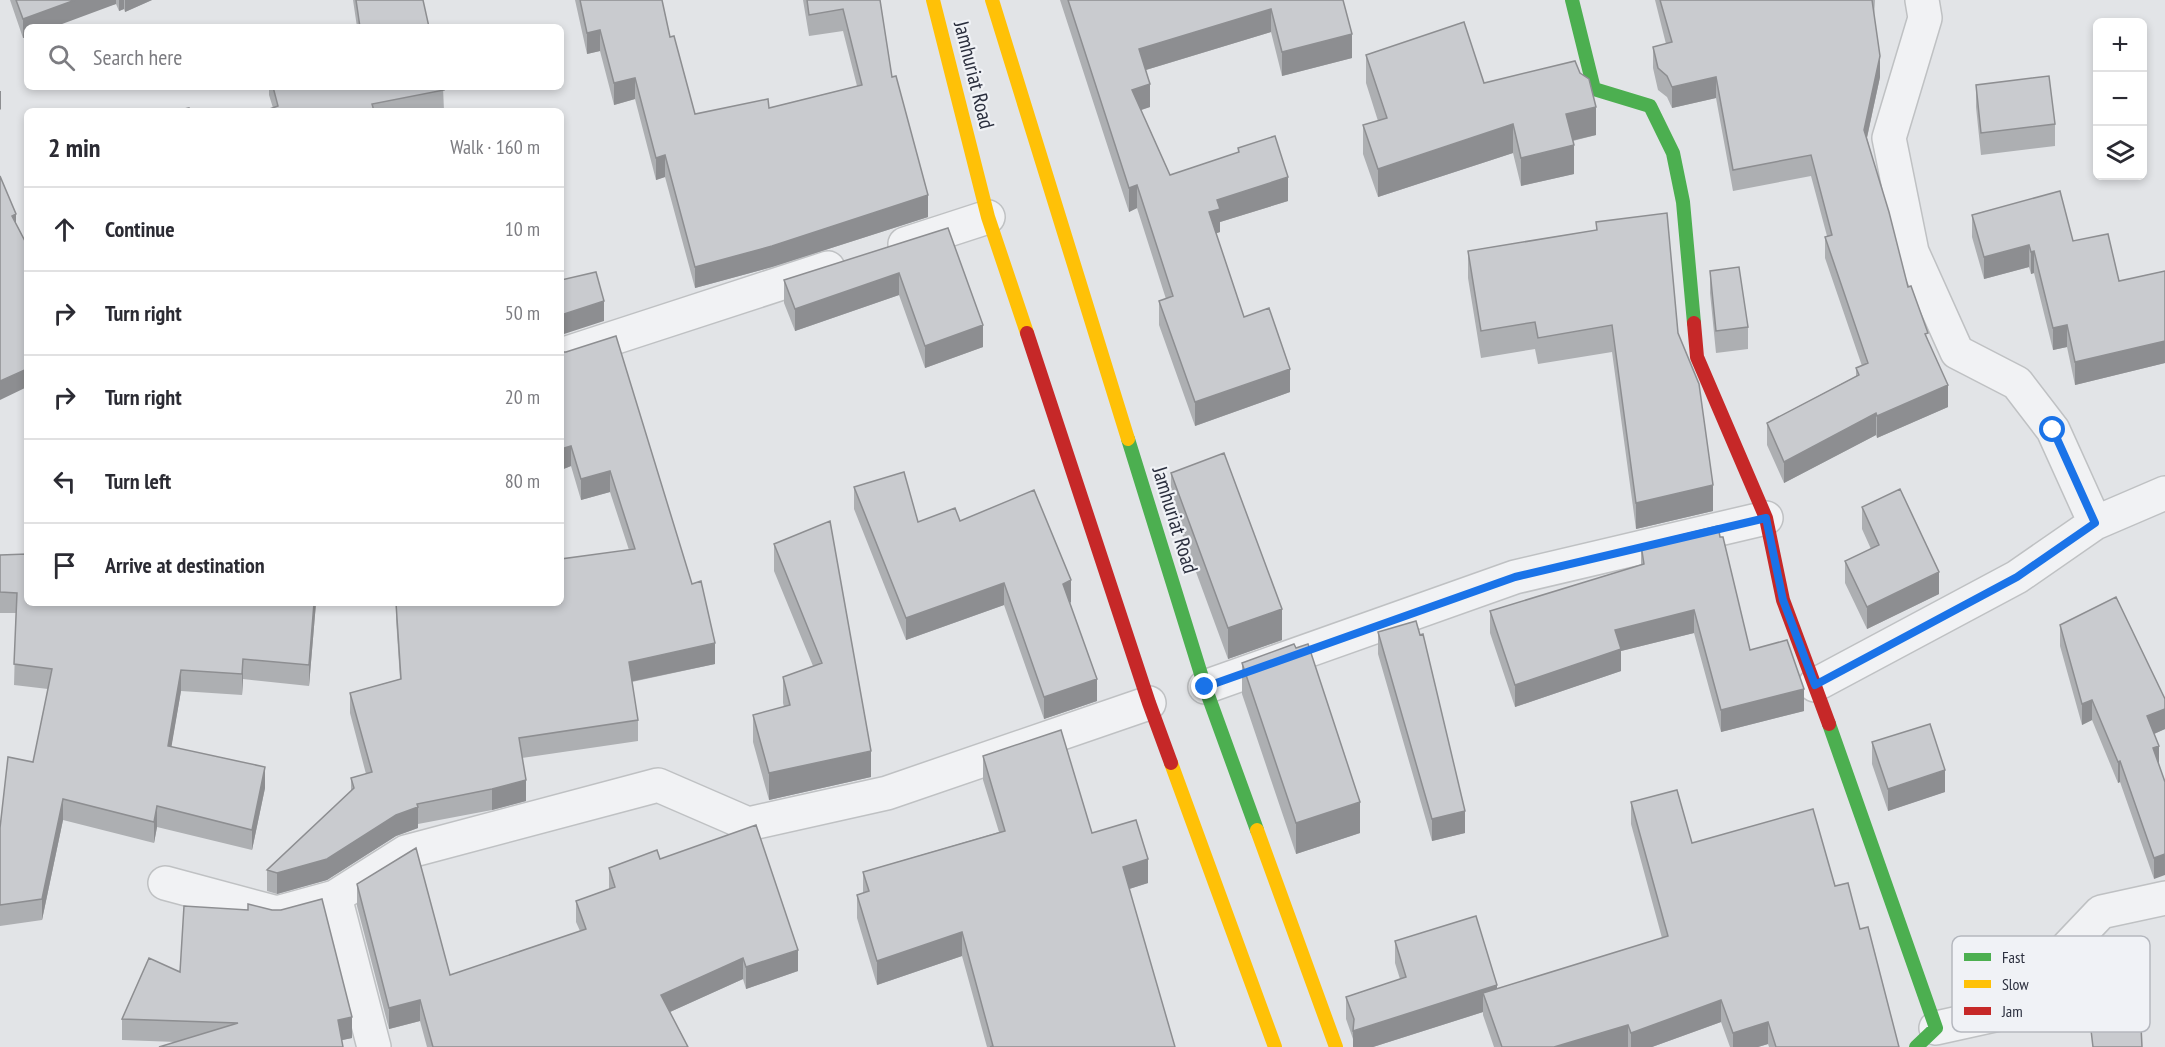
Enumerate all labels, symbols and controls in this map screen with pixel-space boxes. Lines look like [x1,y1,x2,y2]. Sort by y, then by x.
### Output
street label: Jamhuriat Road [948,17,1001,132]
map controls [2093,18,2147,180]
button: + [2093,18,2147,72]
search box [24,24,564,90]
icon: search [45,41,78,74]
text: Search here [93,43,182,71]
button: − [2093,72,2147,126]
button: layers [2093,126,2147,180]
text: 2 min [48,131,101,164]
text: Walk · 160 m [450,134,540,160]
icon: ahead [48,213,81,246]
text: Continue [105,215,175,243]
text: 10 m [505,216,540,242]
icon: right [48,297,81,330]
text: Turn right [105,299,182,327]
text: 50 m [505,300,540,326]
icon: right [48,381,81,414]
text: Turn right [105,383,182,411]
text: 20 m [505,384,540,410]
route start [2039,416,2065,442]
street label: Jamhuriat Road [1146,462,1205,577]
icon: left [48,465,81,498]
text: Turn left [105,467,171,495]
text: 80 m [505,468,540,494]
icon: arrive [48,549,81,582]
text: Arrive at destination [105,551,265,579]
route end [1191,673,1217,699]
legend [1952,936,2150,1032]
text: Fast [2002,947,2025,967]
text: Slow [2002,974,2029,994]
text: Jam [2001,1001,2023,1021]

